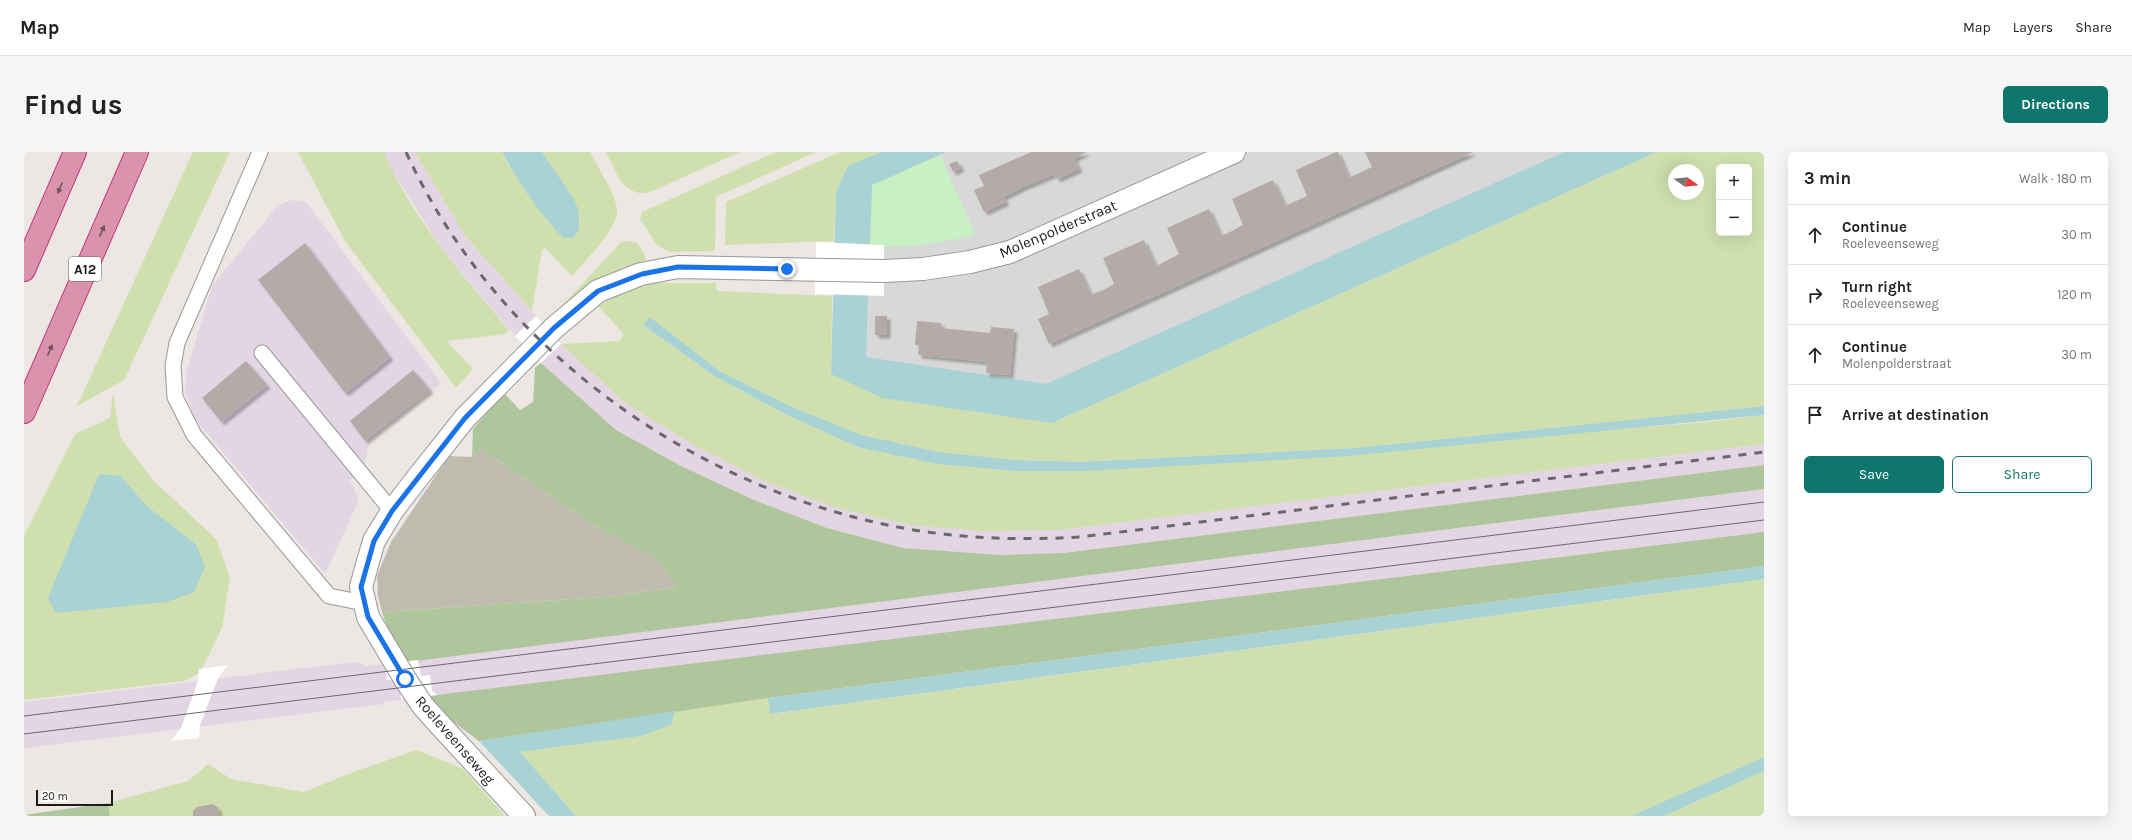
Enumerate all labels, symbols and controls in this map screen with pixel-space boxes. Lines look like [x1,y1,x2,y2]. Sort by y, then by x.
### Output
text: Map [20,17,59,39]
text: Map [1963,19,1991,36]
text: Layers [2013,19,2053,36]
text: Share [2075,19,2112,36]
button: Directions [2003,86,2108,123]
text: Find us [24,88,123,121]
north arrow [1668,164,1704,200]
map controls [1716,164,1752,236]
button: + [1716,164,1752,200]
text: 3 min [1804,168,1851,188]
text: Walk · 180 m [2019,171,2092,186]
one-way arrow [56,182,62,194]
street label: Molenpolderstraat [996,196,1120,262]
button: − [1716,200,1752,236]
text: Continue [1842,218,1907,236]
icon: ahead [1804,224,1826,246]
one-way arrow [99,225,105,237]
text: 30 m [2061,227,2092,242]
text: Roeleveenseweg [1842,236,1939,251]
road number: A12 [69,257,101,281]
route end [778,260,796,278]
text: Turn right [1842,278,1912,296]
icon: right [1804,284,1826,306]
text: 120 m [2057,287,2092,302]
text: Roeleveenseweg [1842,296,1939,311]
text: Continue [1842,338,1907,356]
icon: ahead [1804,344,1826,366]
one-way arrow [47,345,53,356]
text: 30 m [2061,347,2092,362]
text: Molenpolderstraat [1842,356,1951,371]
icon: arrive [1804,404,1826,426]
text: Arrive at destination [1842,406,1989,424]
button: Save [1804,456,1944,493]
button: Share [1952,456,2092,493]
route start [396,670,414,688]
street label: Roeleveenseweg [412,692,499,788]
scale bar [36,788,113,807]
text: 20 m [42,790,68,803]

